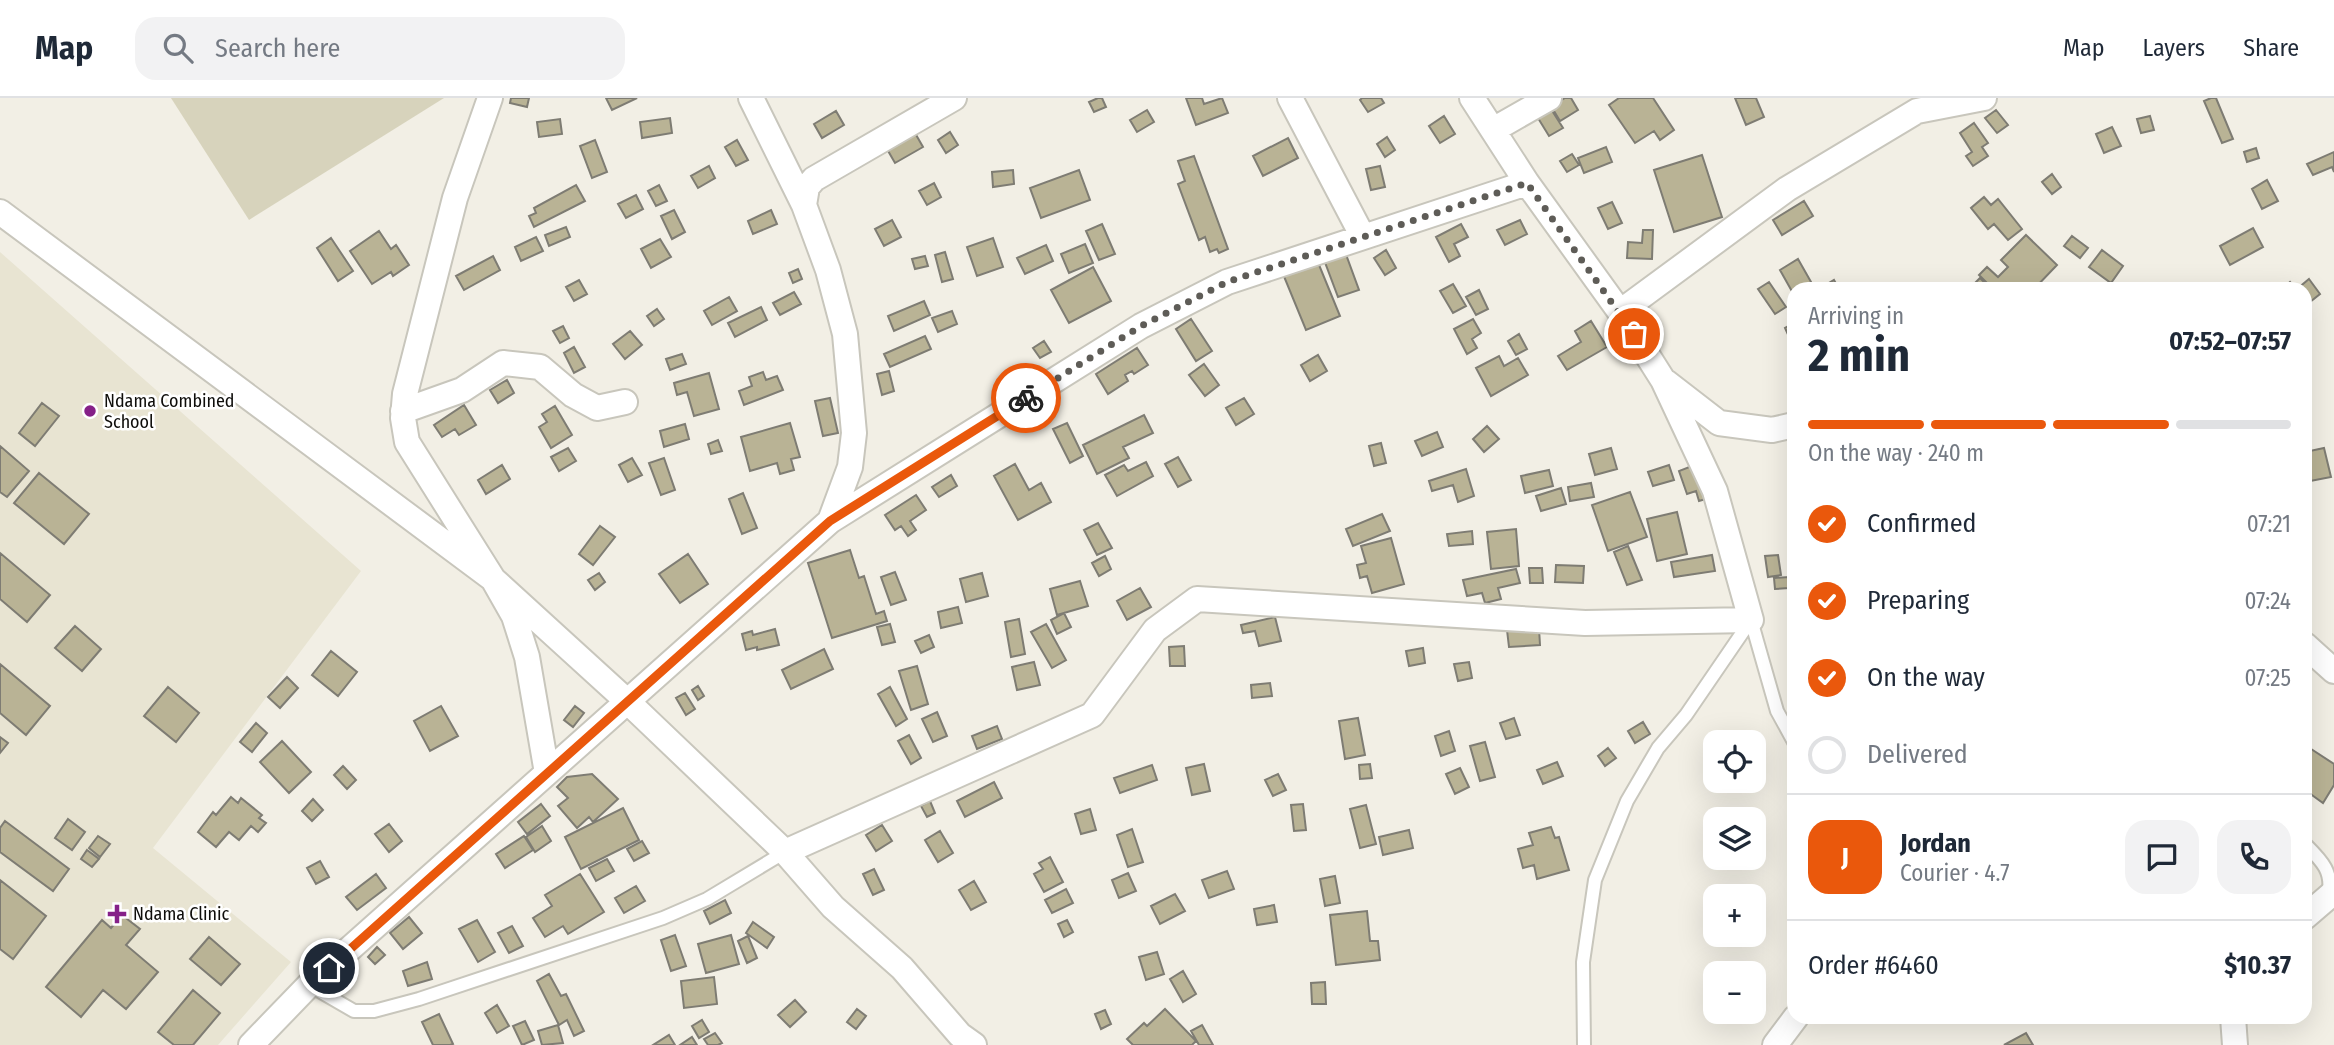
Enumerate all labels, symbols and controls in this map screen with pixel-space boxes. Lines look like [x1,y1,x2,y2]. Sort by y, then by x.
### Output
search box [135,17,625,80]
text: Map [35,28,93,68]
icon: search [159,29,197,67]
text: Search here [215,33,340,64]
text: Map [2063,34,2105,62]
text: Layers [2143,34,2205,62]
text: Share [2243,34,2299,62]
text: Arriving in [1808,302,1904,330]
pin [1604,304,1664,364]
icon: bag [1615,315,1653,353]
text: 07:52–07:57 [2169,326,2291,357]
text: 2 min [1808,328,1910,383]
courier [991,363,1061,433]
icon: bike [1007,379,1045,417]
place label: Ndama Combined School [104,390,235,433]
marker: Ndama Combined School [82,403,98,419]
text: On the way · 240 m [1808,439,1984,467]
icon: check [1808,505,1846,543]
text: Confirmed [1867,508,1977,539]
text: 07:21 [2247,510,2291,538]
icon: check [1808,582,1846,620]
text: Preparing [1867,585,1969,616]
text: 07:24 [2244,587,2291,615]
icon: check [1808,659,1846,697]
text: On the way [1867,662,1985,693]
text: 07:25 [2245,664,2291,692]
map controls [1703,730,1766,1024]
button: locate [1703,730,1766,793]
text: Delivered [1867,739,1968,770]
button: layers [1703,807,1766,870]
button: chat [2125,820,2199,894]
button: phone [2217,820,2291,894]
text: Jordan [1900,828,1971,859]
text: J [1841,842,1849,873]
text: Courier · 4.7 [1900,859,2010,887]
button: + [1703,884,1766,947]
place label: Ndama Clinic [133,903,230,925]
marker: Ndama Clinic [107,904,127,924]
pin [299,938,359,998]
icon: home [310,949,348,987]
text: Order #6460 [1808,950,1939,981]
text: $10.37 [2224,950,2291,981]
button: − [1703,961,1766,1024]

